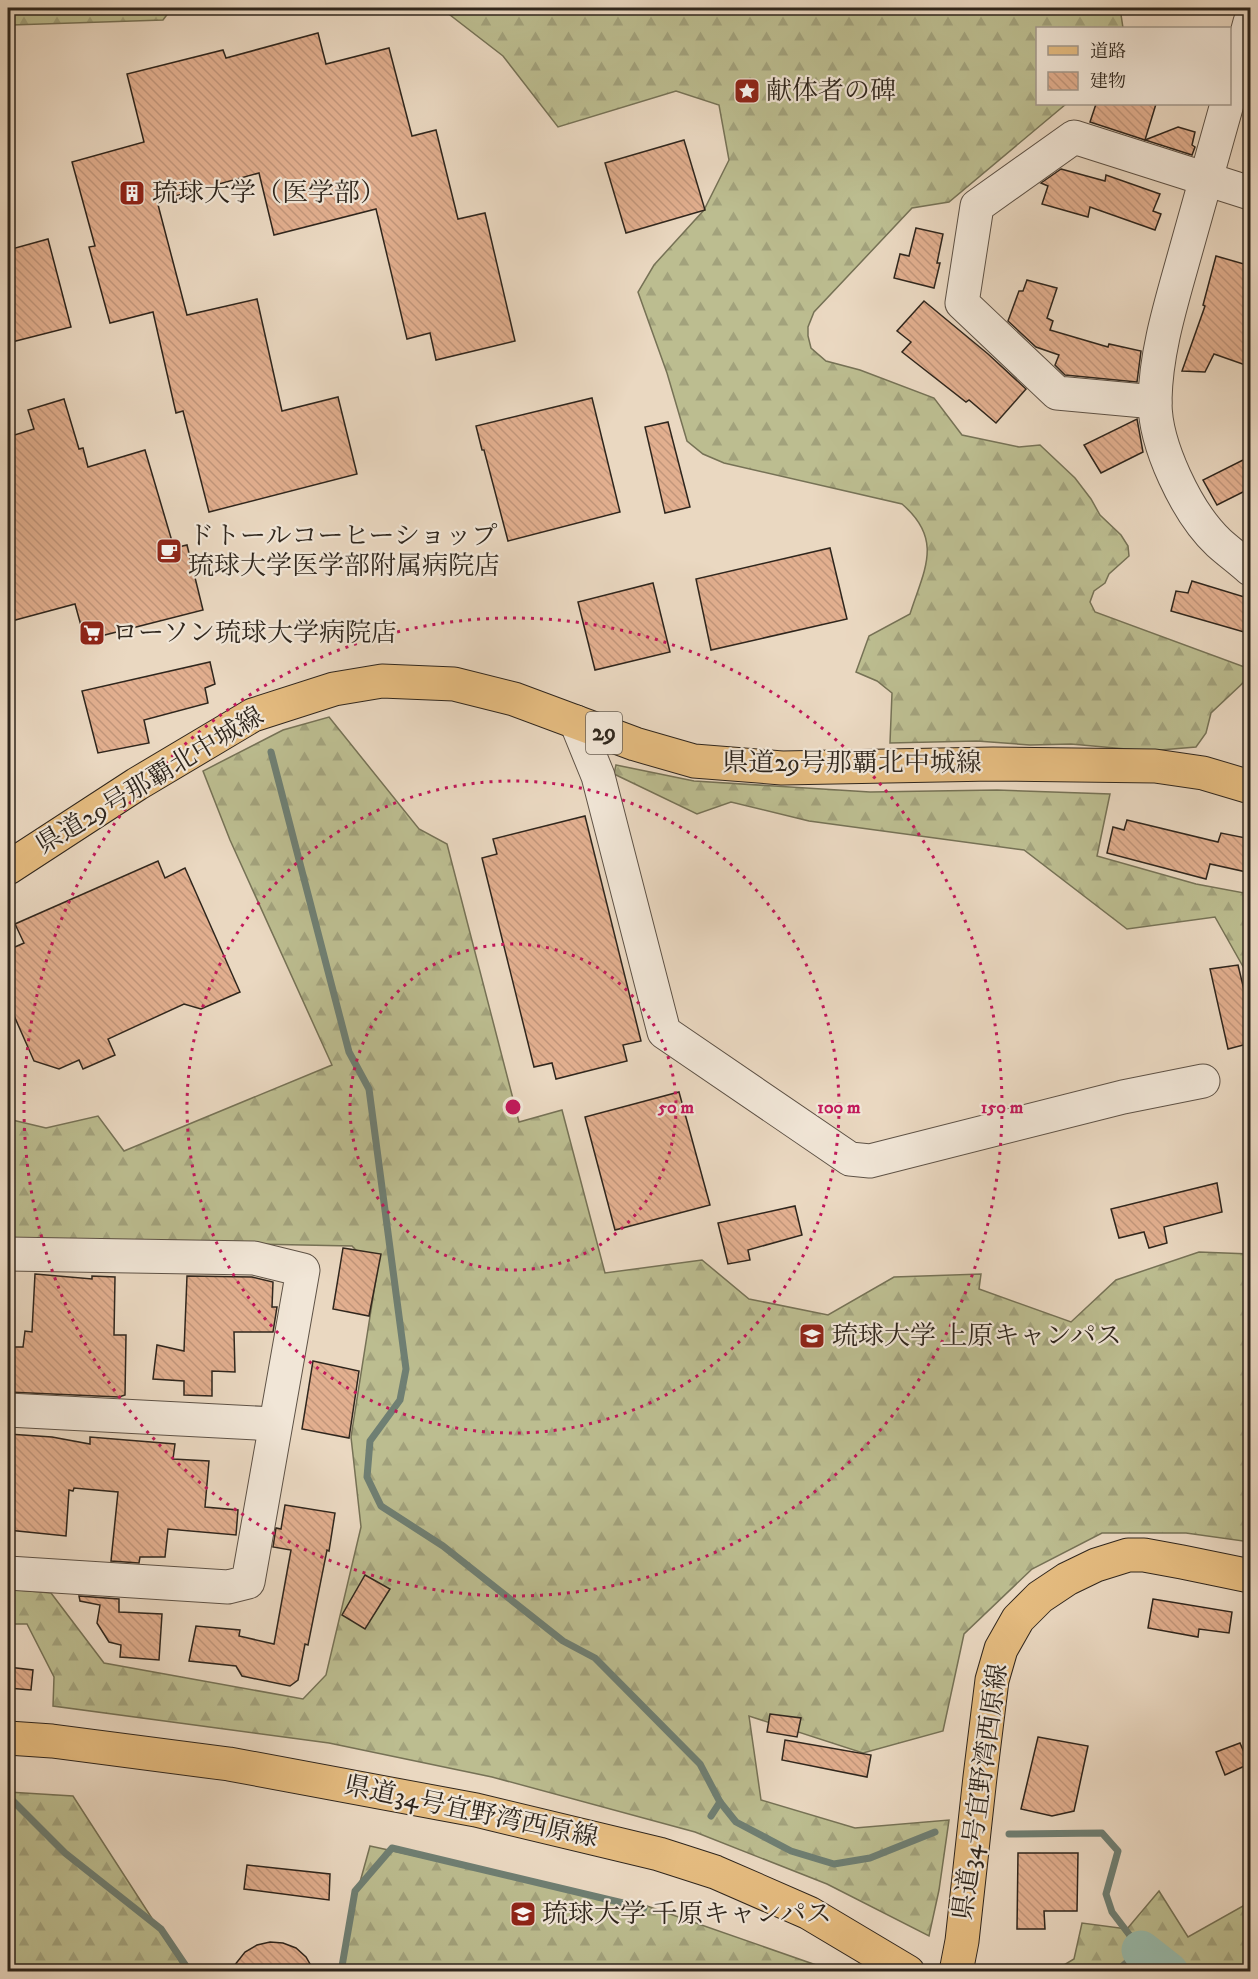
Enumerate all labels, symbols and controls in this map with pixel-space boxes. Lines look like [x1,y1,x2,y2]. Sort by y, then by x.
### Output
legend [1036,27,1231,105]
text: 道路 [1090,41,1126,63]
text: 建物 [1090,71,1126,93]
place label: 献体者の碑 [766,75,896,108]
place icon: 献体者の碑 [732,76,762,106]
place label: 琉球大学（医学部） [152,177,386,210]
building icon: 琉球大学（医学部） [117,178,147,208]
place label: ドトールコーヒーショップ 琉球大学医学部附属病院店 [188,520,500,583]
cafe icon: ドトールコーヒーショップ 琉球大学医学部附属病院店 [154,536,184,566]
place label: ローソン琉球大学病院店 [112,617,397,650]
supermarket icon: ローソン琉球大学病院店 [77,618,107,648]
street label: 県道29号那覇北中城線 [30,700,270,862]
road number: 29 [586,712,622,754]
street label: 県道29号那覇北中城線 [722,747,982,780]
centre of rings [503,1097,523,1117]
text: 50 m [657,1097,694,1119]
text: 100 m [817,1097,861,1119]
text: 150 m [981,1097,1024,1119]
place label: 琉球大学 上原キャンパス [832,1320,1122,1353]
school or university icon: 琉球大学 上原キャンパス [797,1321,827,1351]
street label: 県道34号宜野湾西原線 [947,1662,1015,1922]
street label: 県道34号宜野湾西原線 [341,1769,601,1855]
place label: 琉球大学 千原キャンパス [542,1898,832,1931]
school or university icon: 琉球大学 千原キャンパス [508,1899,538,1929]

